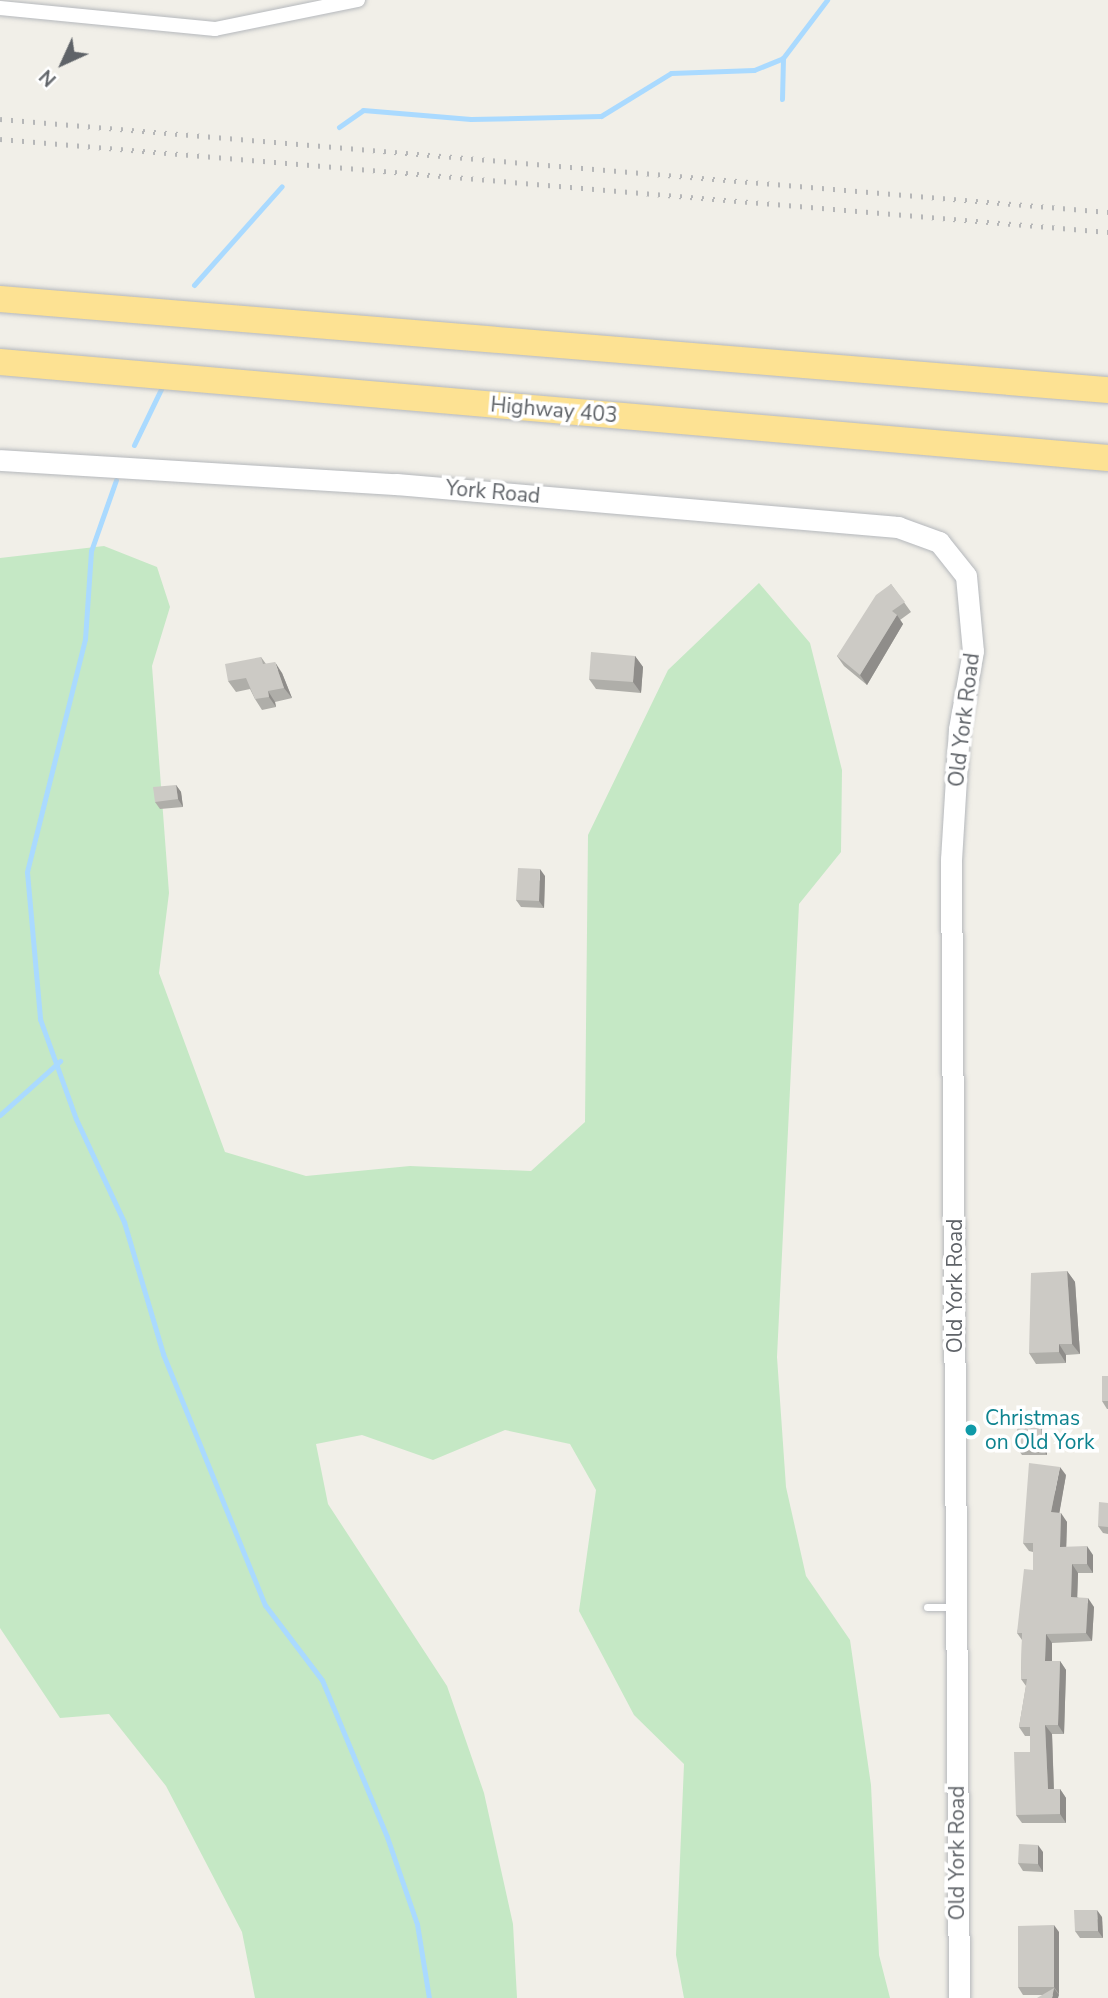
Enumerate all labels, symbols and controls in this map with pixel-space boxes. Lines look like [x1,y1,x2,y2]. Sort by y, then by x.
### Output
north arrow [28,28,98,98]
text: N [34,64,62,92]
street label: Highway 403 [489,392,619,428]
street label: York Road [445,475,541,509]
street label: Old York Road [943,652,985,788]
street label: Old York Road [942,1219,968,1353]
place label: Christmas on Old York [985,1405,1094,1455]
marker: Christmas on Old York [963,1422,979,1438]
street label: Old York Road [944,1786,970,1920]

